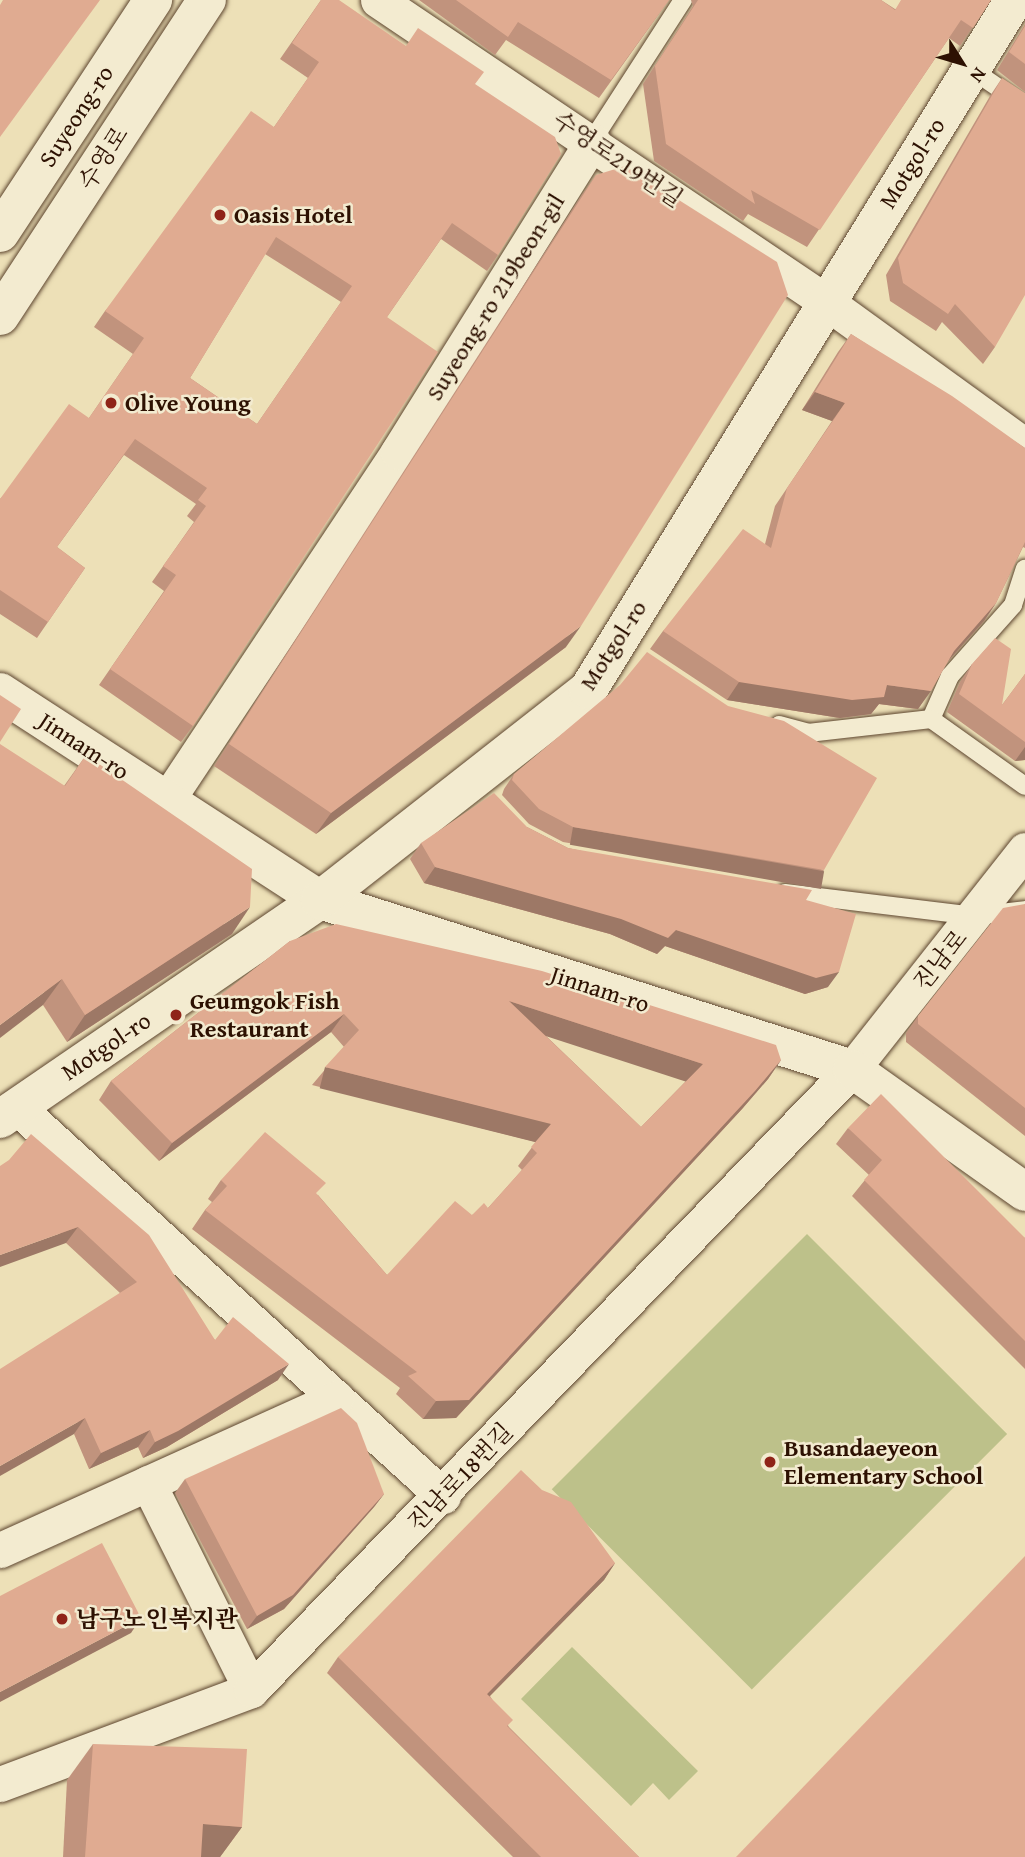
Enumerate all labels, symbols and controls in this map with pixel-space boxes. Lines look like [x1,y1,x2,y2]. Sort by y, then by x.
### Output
north arrow [927,28,997,98]
street label: Suyeong-ro [33,60,119,172]
text: N [964,62,994,89]
street label: 수영로219번길 [548,105,688,213]
street label: Motgol-ro [873,112,951,214]
street label: 수영로 [72,121,134,195]
street label: Suyeong-ro 219beon-gil [420,188,570,406]
place label: Oasis Hotel [234,201,352,229]
marker: Oasis Hotel [212,207,228,223]
place label: Olive Young [125,389,251,417]
marker: Olive Young [103,395,119,411]
street label: Motgol-ro [573,595,653,695]
street label: Jinnam-ro [33,706,135,786]
street label: 진남로 [907,924,973,996]
street label: Jinnam-ro [547,960,653,1018]
place label: Geumgok Fish Restaurant [190,987,339,1043]
street label: Motgol-ro [56,1006,156,1086]
marker: Geumgok Fish Restaurant [168,1007,184,1023]
street label: 진남로18번길 [401,1417,519,1537]
place label: Busandaeyeon Elementary School [784,1434,983,1490]
marker: Busandaeyeon Elementary School [762,1454,778,1470]
place label: 남구노인복지관 [76,1605,238,1633]
marker: 남구노인복지관 [54,1611,70,1627]

